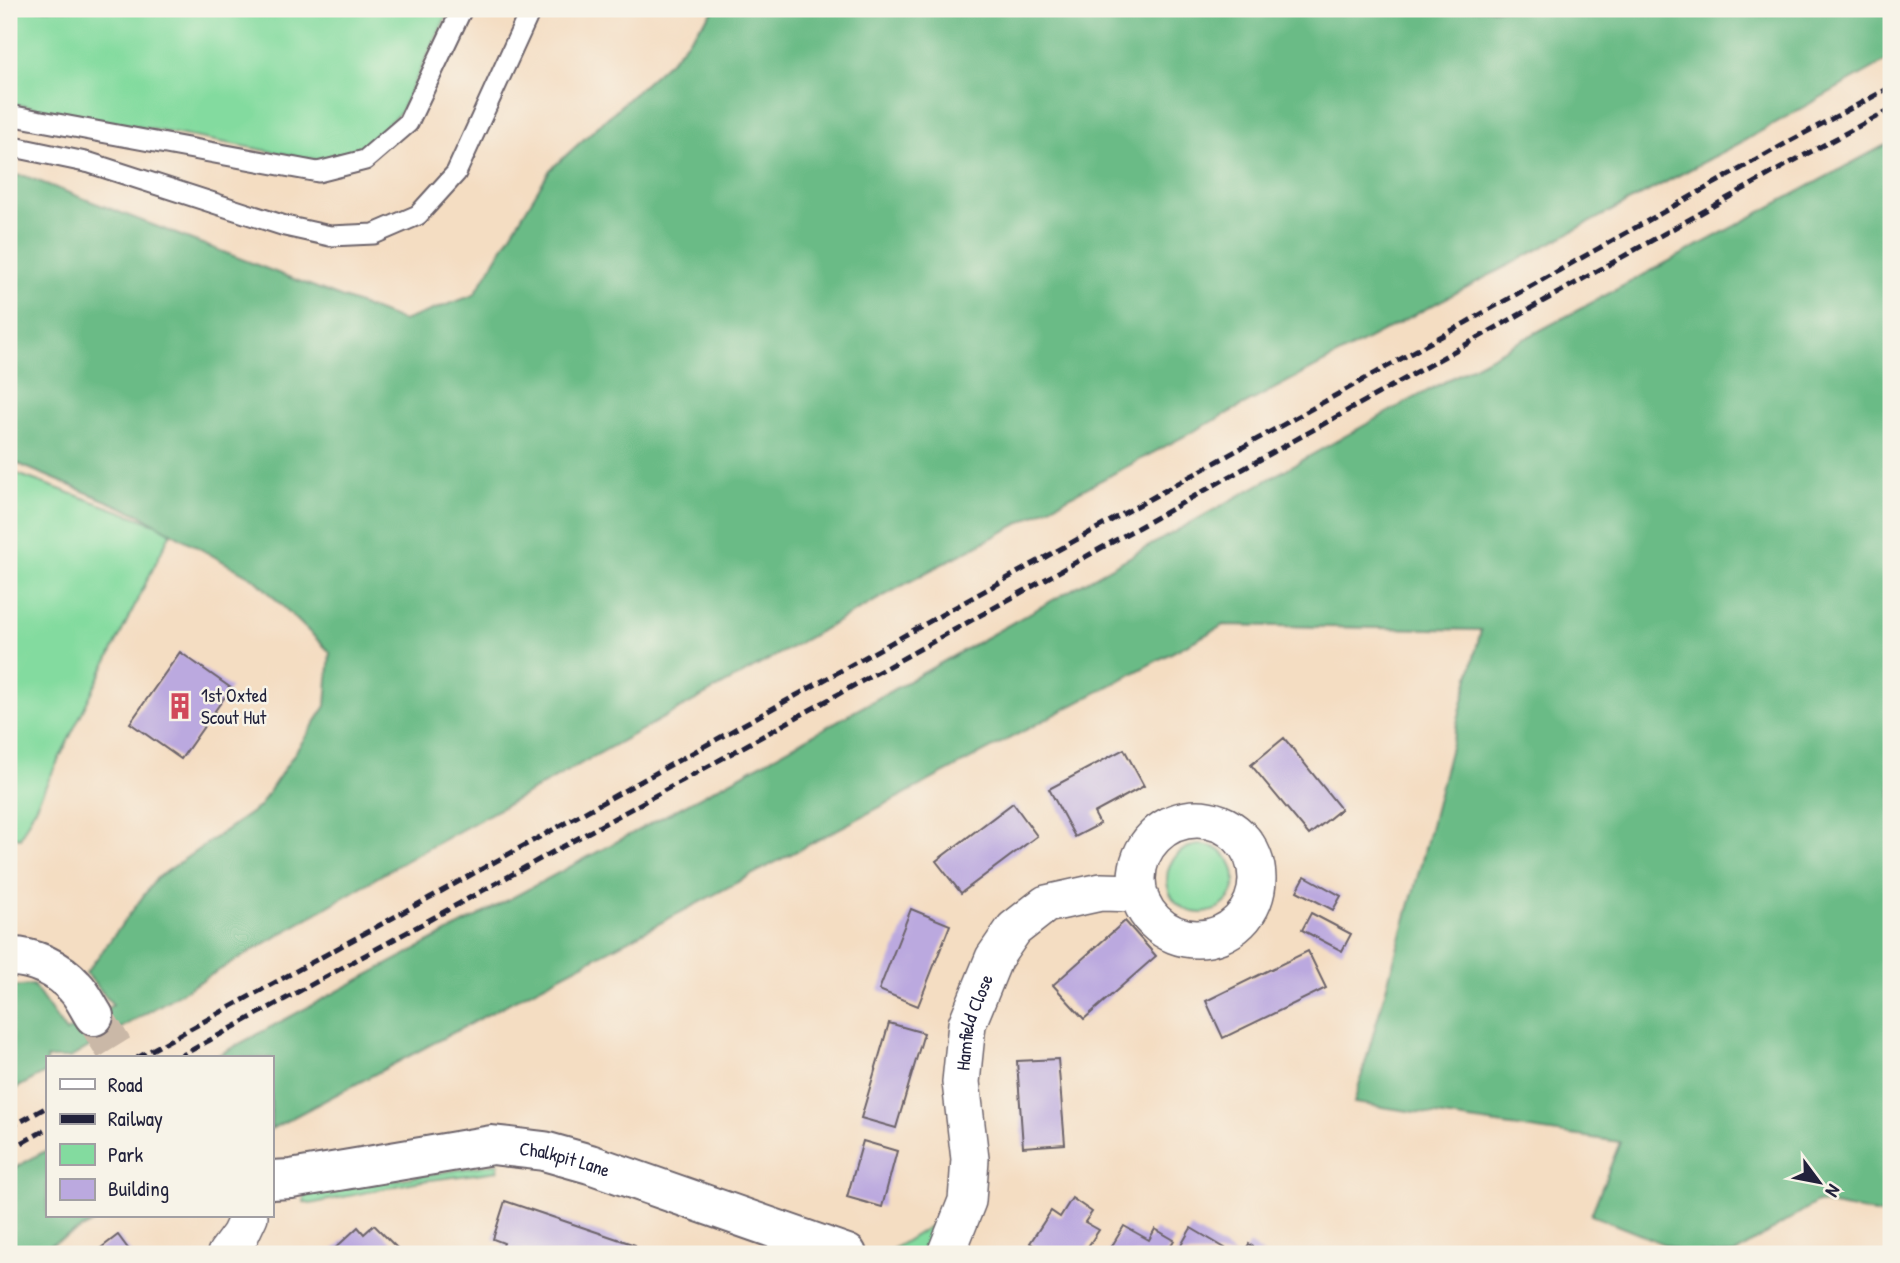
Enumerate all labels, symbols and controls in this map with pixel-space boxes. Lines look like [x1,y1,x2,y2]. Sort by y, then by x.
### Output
place label: 1st Oxted Scout Hut [201,682,267,730]
building icon: 1st Oxted Scout Hut [165,691,195,721]
street label: Hamfield Close [949,970,999,1072]
legend [46,1056,273,1218]
text: Road [108,1070,142,1099]
text: Railway [108,1104,163,1133]
street label: Chalkpit Lane [518,1135,614,1183]
text: Park [108,1140,143,1169]
north arrow [1784,1148,1854,1218]
text: Building [108,1174,169,1203]
text: N [1820,1180,1847,1202]

